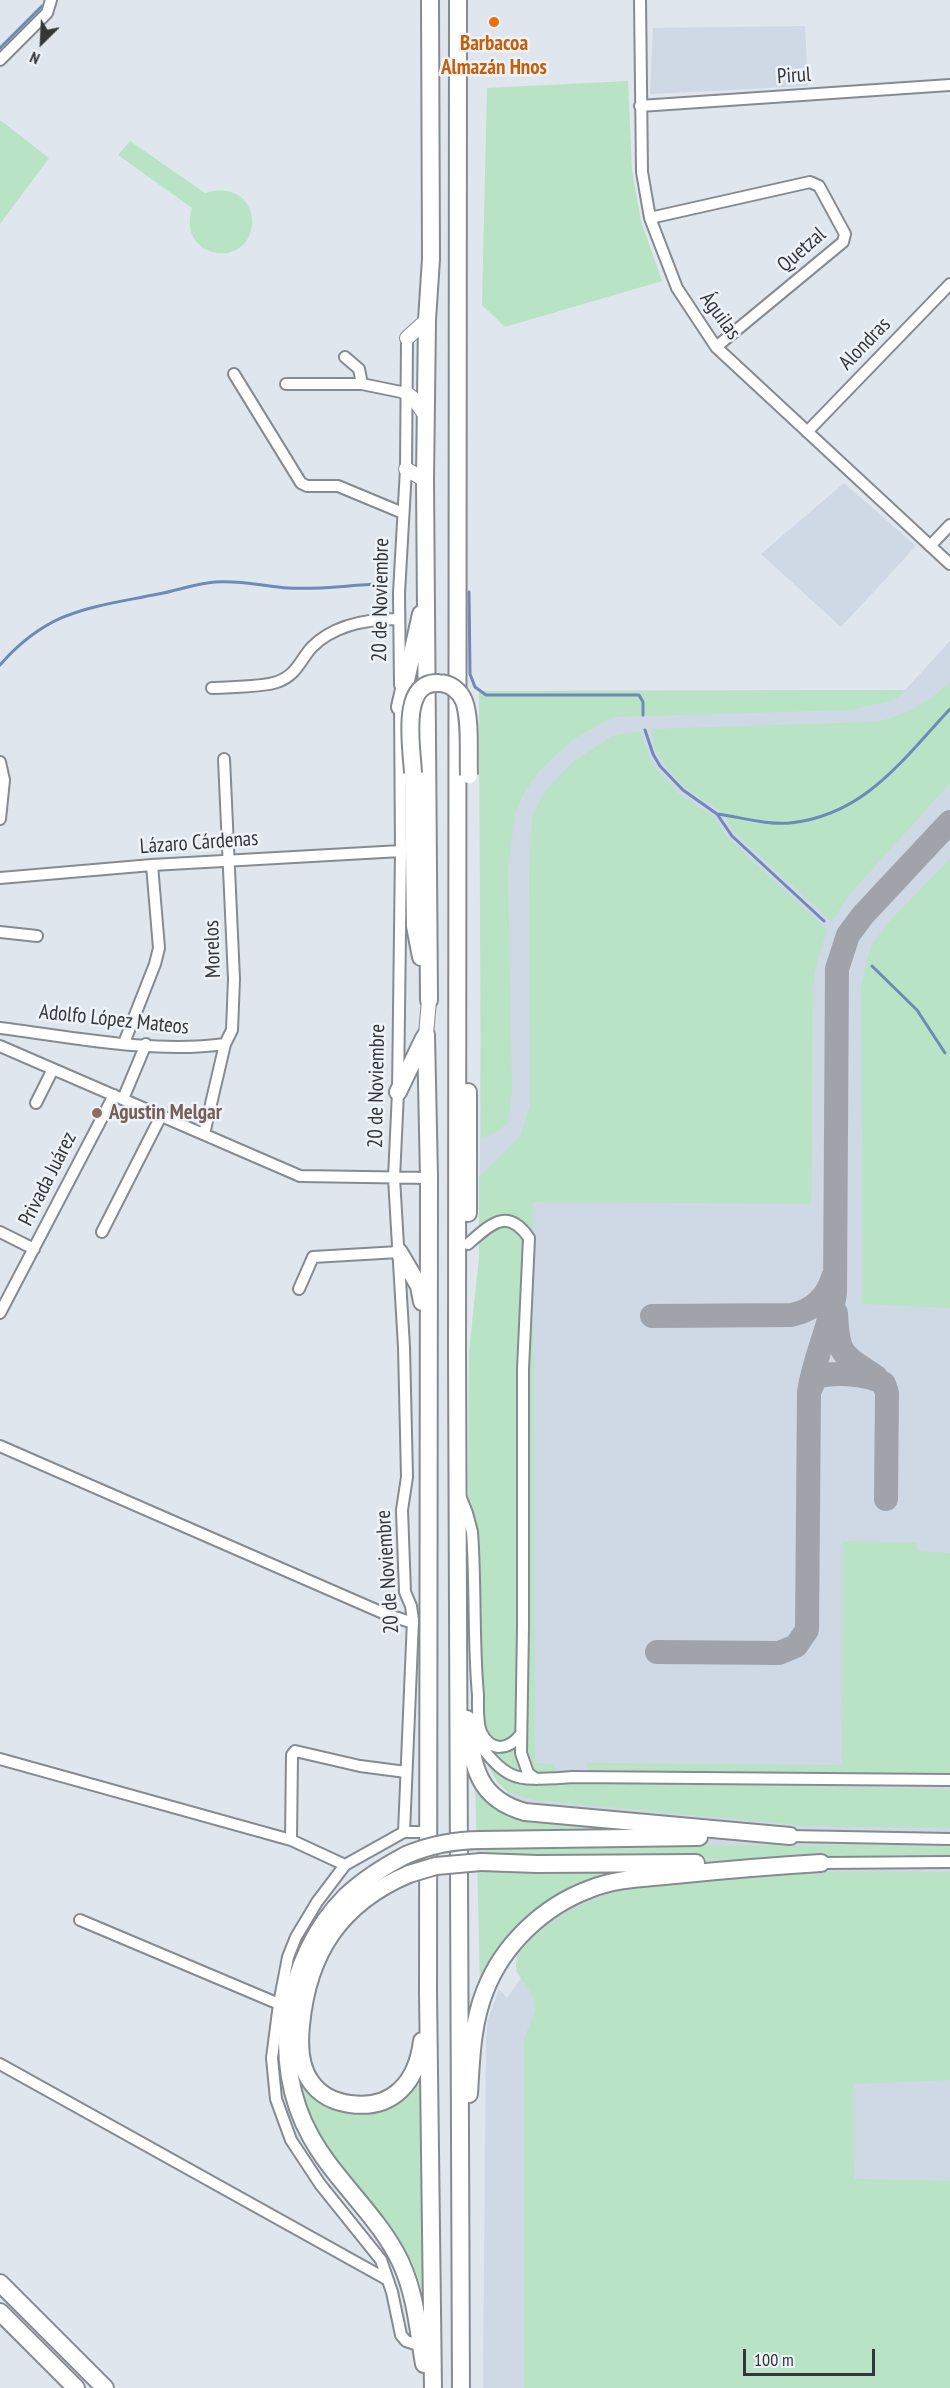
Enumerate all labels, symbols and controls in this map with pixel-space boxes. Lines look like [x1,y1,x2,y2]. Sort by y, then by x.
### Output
north arrow [12,12,72,72]
marker: Barbacoa Almazán Hnos [487,15,501,29]
place label: Barbacoa Almazán Hnos [441,31,547,81]
text: N [27,48,43,69]
street label: Pirul [776,62,812,90]
street label: Quetzal [773,222,831,278]
street label: Águilas [694,287,746,345]
street label: Alondras [834,312,896,376]
street label: 20 de Noviembre [367,538,395,662]
street label: Lázaro Cárdenas [139,826,259,860]
street label: Morelos [199,920,227,978]
street label: Adolfo López Mateos [38,1000,190,1040]
street label: 20 de Noviembre [363,1024,391,1148]
place label: Agustin Melgar [109,1100,222,1126]
marker: Agustin Melgar [90,1106,104,1120]
street label: Privada Juárez [14,1128,82,1230]
street label: 20 de Noviembre [371,1509,405,1635]
scale bar [746,2337,878,2375]
text: 100 m [754,2348,794,2371]

